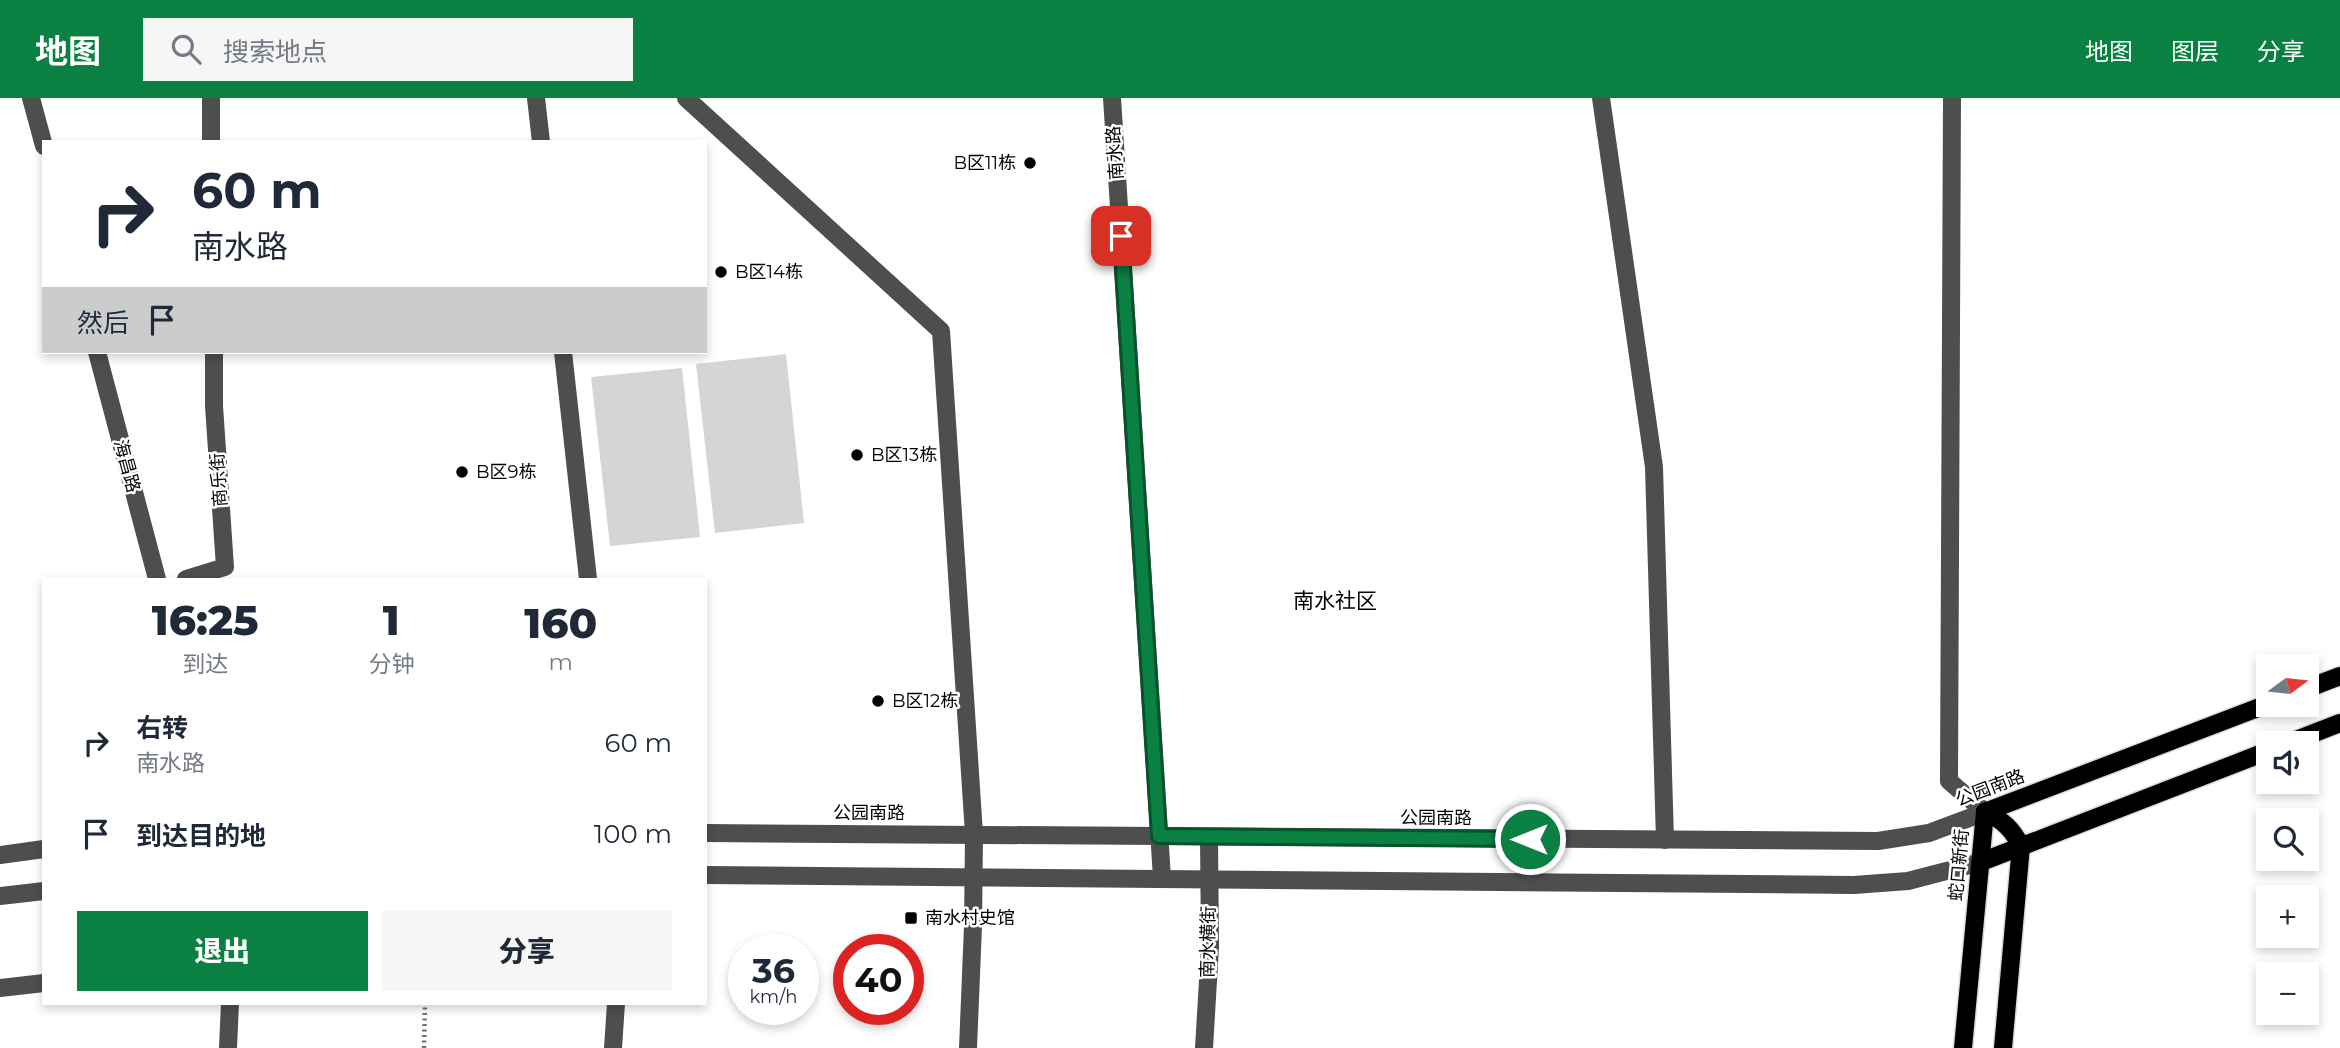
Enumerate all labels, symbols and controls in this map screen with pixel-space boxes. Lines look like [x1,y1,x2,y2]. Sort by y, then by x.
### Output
search box [143,18,633,81]
icon: search [167,30,205,68]
text: 地图 [35,31,101,71]
text: 搜索地点 [223,36,327,68]
text: 地图 [2085,37,2133,66]
text: 图层 [2171,37,2219,66]
text: 分享 [2257,37,2305,66]
street label: 南水路 [1102,125,1128,181]
place label: B区11栋 [953,152,1016,174]
marker: B区11栋 [1022,155,1038,171]
text: 60 m [192,161,322,220]
icon: right [77,168,168,259]
pin [1091,206,1151,266]
icon: arrive [1102,217,1140,255]
text: 南水路 [192,227,288,266]
place label: B区14栋 [735,261,803,283]
marker: B区14栋 [713,264,729,280]
icon: arrive [143,301,181,339]
text: 然后 [77,307,129,339]
street label: 海昌路 [109,437,145,495]
place label: B区13栋 [871,444,937,466]
marker: B区13栋 [849,447,865,463]
street label: 商乐街 [206,452,232,508]
place label: B区9栋 [476,461,537,483]
marker: B区9栋 [454,464,470,480]
district label: 南水社区 [1293,588,1377,613]
text: 16:25 [152,594,259,646]
text: 1 [383,594,400,646]
text: 160 [524,597,597,649]
text: m [548,648,573,676]
text: 到达 [182,650,228,678]
text: 分钟 [368,650,414,678]
north arrow [2256,654,2319,718]
map controls [2256,654,2319,1025]
place label: B区12栋 [892,690,958,712]
marker: B区12栋 [870,693,886,709]
text: 右转 [136,712,188,744]
icon: right [77,724,115,762]
text: 60 m [605,727,672,759]
button: sound [2256,731,2319,794]
text: 南水路 [136,749,205,777]
street label: 公园南路 [1952,765,2028,811]
street label: 公园南路 [833,802,905,824]
position arrow [1493,802,1567,876]
street label: 公园南路 [1400,807,1472,829]
button: search [2256,808,2319,871]
icon: arrive [77,815,115,853]
text: 100 m [594,818,672,850]
text: 到达目的地 [136,820,266,852]
street label: 蛇口新街 [1945,828,1973,902]
button: + [2256,885,2319,948]
street label: 南水横街 [1196,906,1220,978]
place label: 南水村史馆 [925,907,1015,929]
marker: 南水村史馆 [903,910,919,926]
button: 退出 [77,911,368,991]
button: 分享 [382,911,672,991]
speed limit sign: 40 [833,934,924,1025]
text: 36 [752,949,795,992]
button: − [2256,962,2319,1025]
text: km/h [749,986,798,1008]

